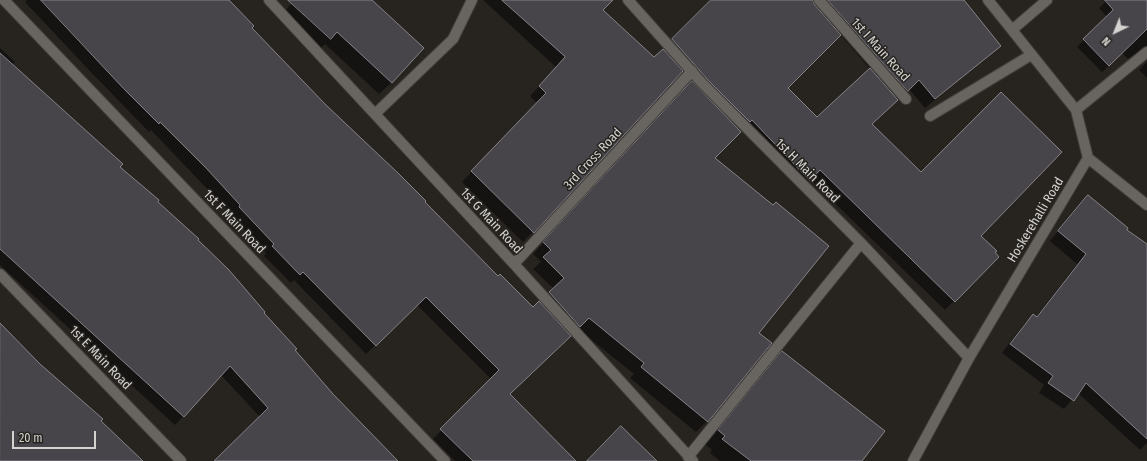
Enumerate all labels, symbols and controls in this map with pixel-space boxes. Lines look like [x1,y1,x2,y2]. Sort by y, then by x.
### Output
north arrow [1095,12,1135,52]
street label: 1st I Main Road [847,15,913,85]
text: N [1100,34,1113,48]
street label: 3rd Cross Road [561,125,625,193]
street label: 1st H Main Road [772,136,842,206]
street label: Hoskerehalli Road [1004,175,1068,265]
street label: 1st G Main Road [457,185,525,257]
street label: 1st F Main Road [200,187,268,257]
street label: 1st E Main Road [66,323,134,393]
scale bar [14,423,98,449]
text: 20 m [19,431,43,445]

